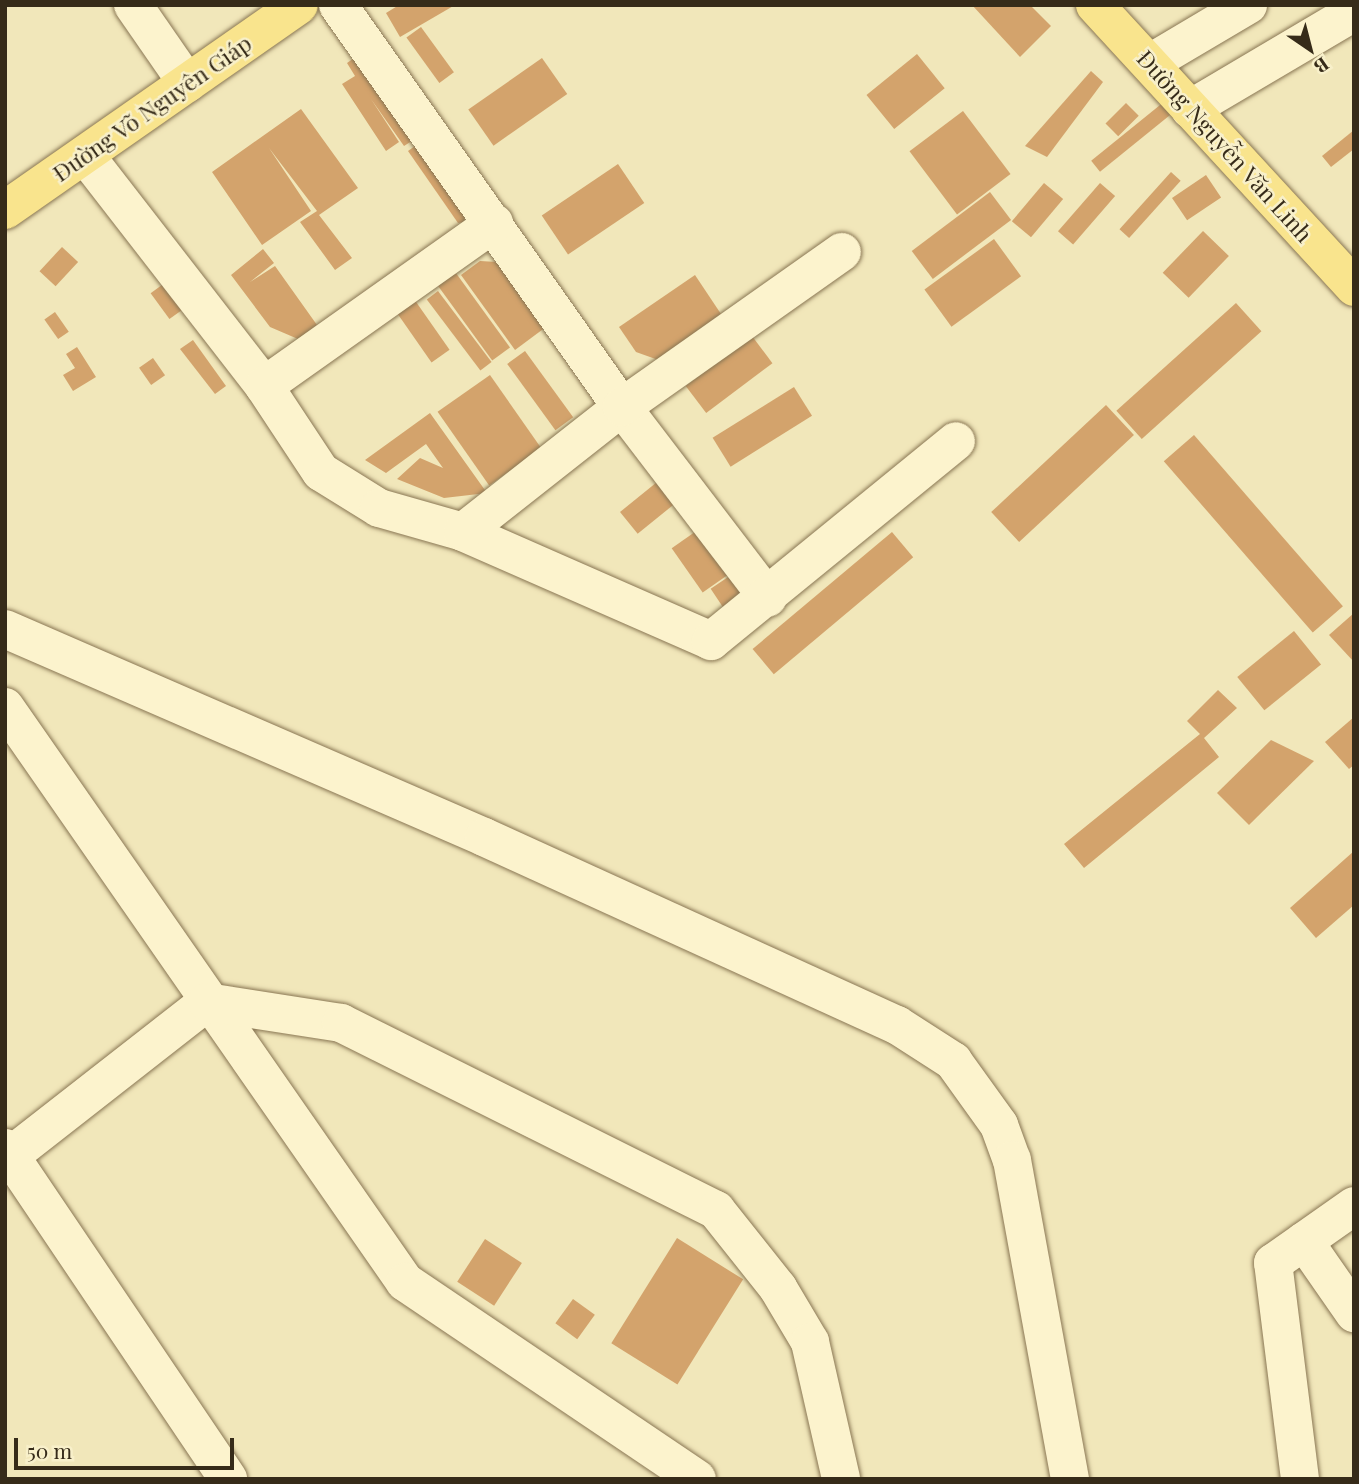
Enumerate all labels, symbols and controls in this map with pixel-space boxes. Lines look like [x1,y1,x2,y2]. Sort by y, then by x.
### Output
north arrow [1275,14,1345,84]
street label: Đường Võ Nguyên Giáp [47,29,257,187]
street label: Đường Nguyễn Văn Linh [1131,44,1319,248]
text: B [1309,52,1335,81]
scale bar [18,1424,238,1468]
text: 50 m [27,1436,72,1464]

